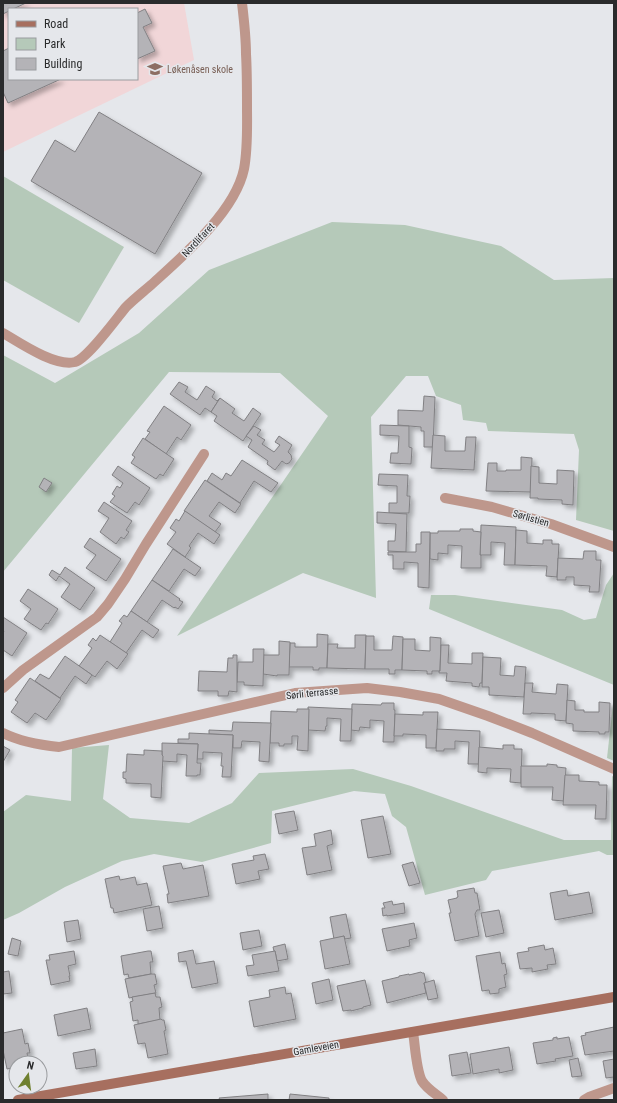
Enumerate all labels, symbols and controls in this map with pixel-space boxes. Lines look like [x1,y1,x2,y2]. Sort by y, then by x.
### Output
legend [8,8,138,80]
text: Road [44,17,68,31]
text: Park [44,37,66,51]
text: Building [44,57,82,71]
school or university icon: Løkenåsen skole [146,60,164,78]
place label: Løkenåsen skole [167,64,233,75]
street label: Nordlifaret [180,221,216,259]
street label: Sørlistien [512,508,551,528]
street label: Sørli terrasse [285,685,339,701]
street label: Gamleveien [292,1039,340,1057]
north arrow [8,1055,48,1095]
text: N [25,1059,35,1073]

